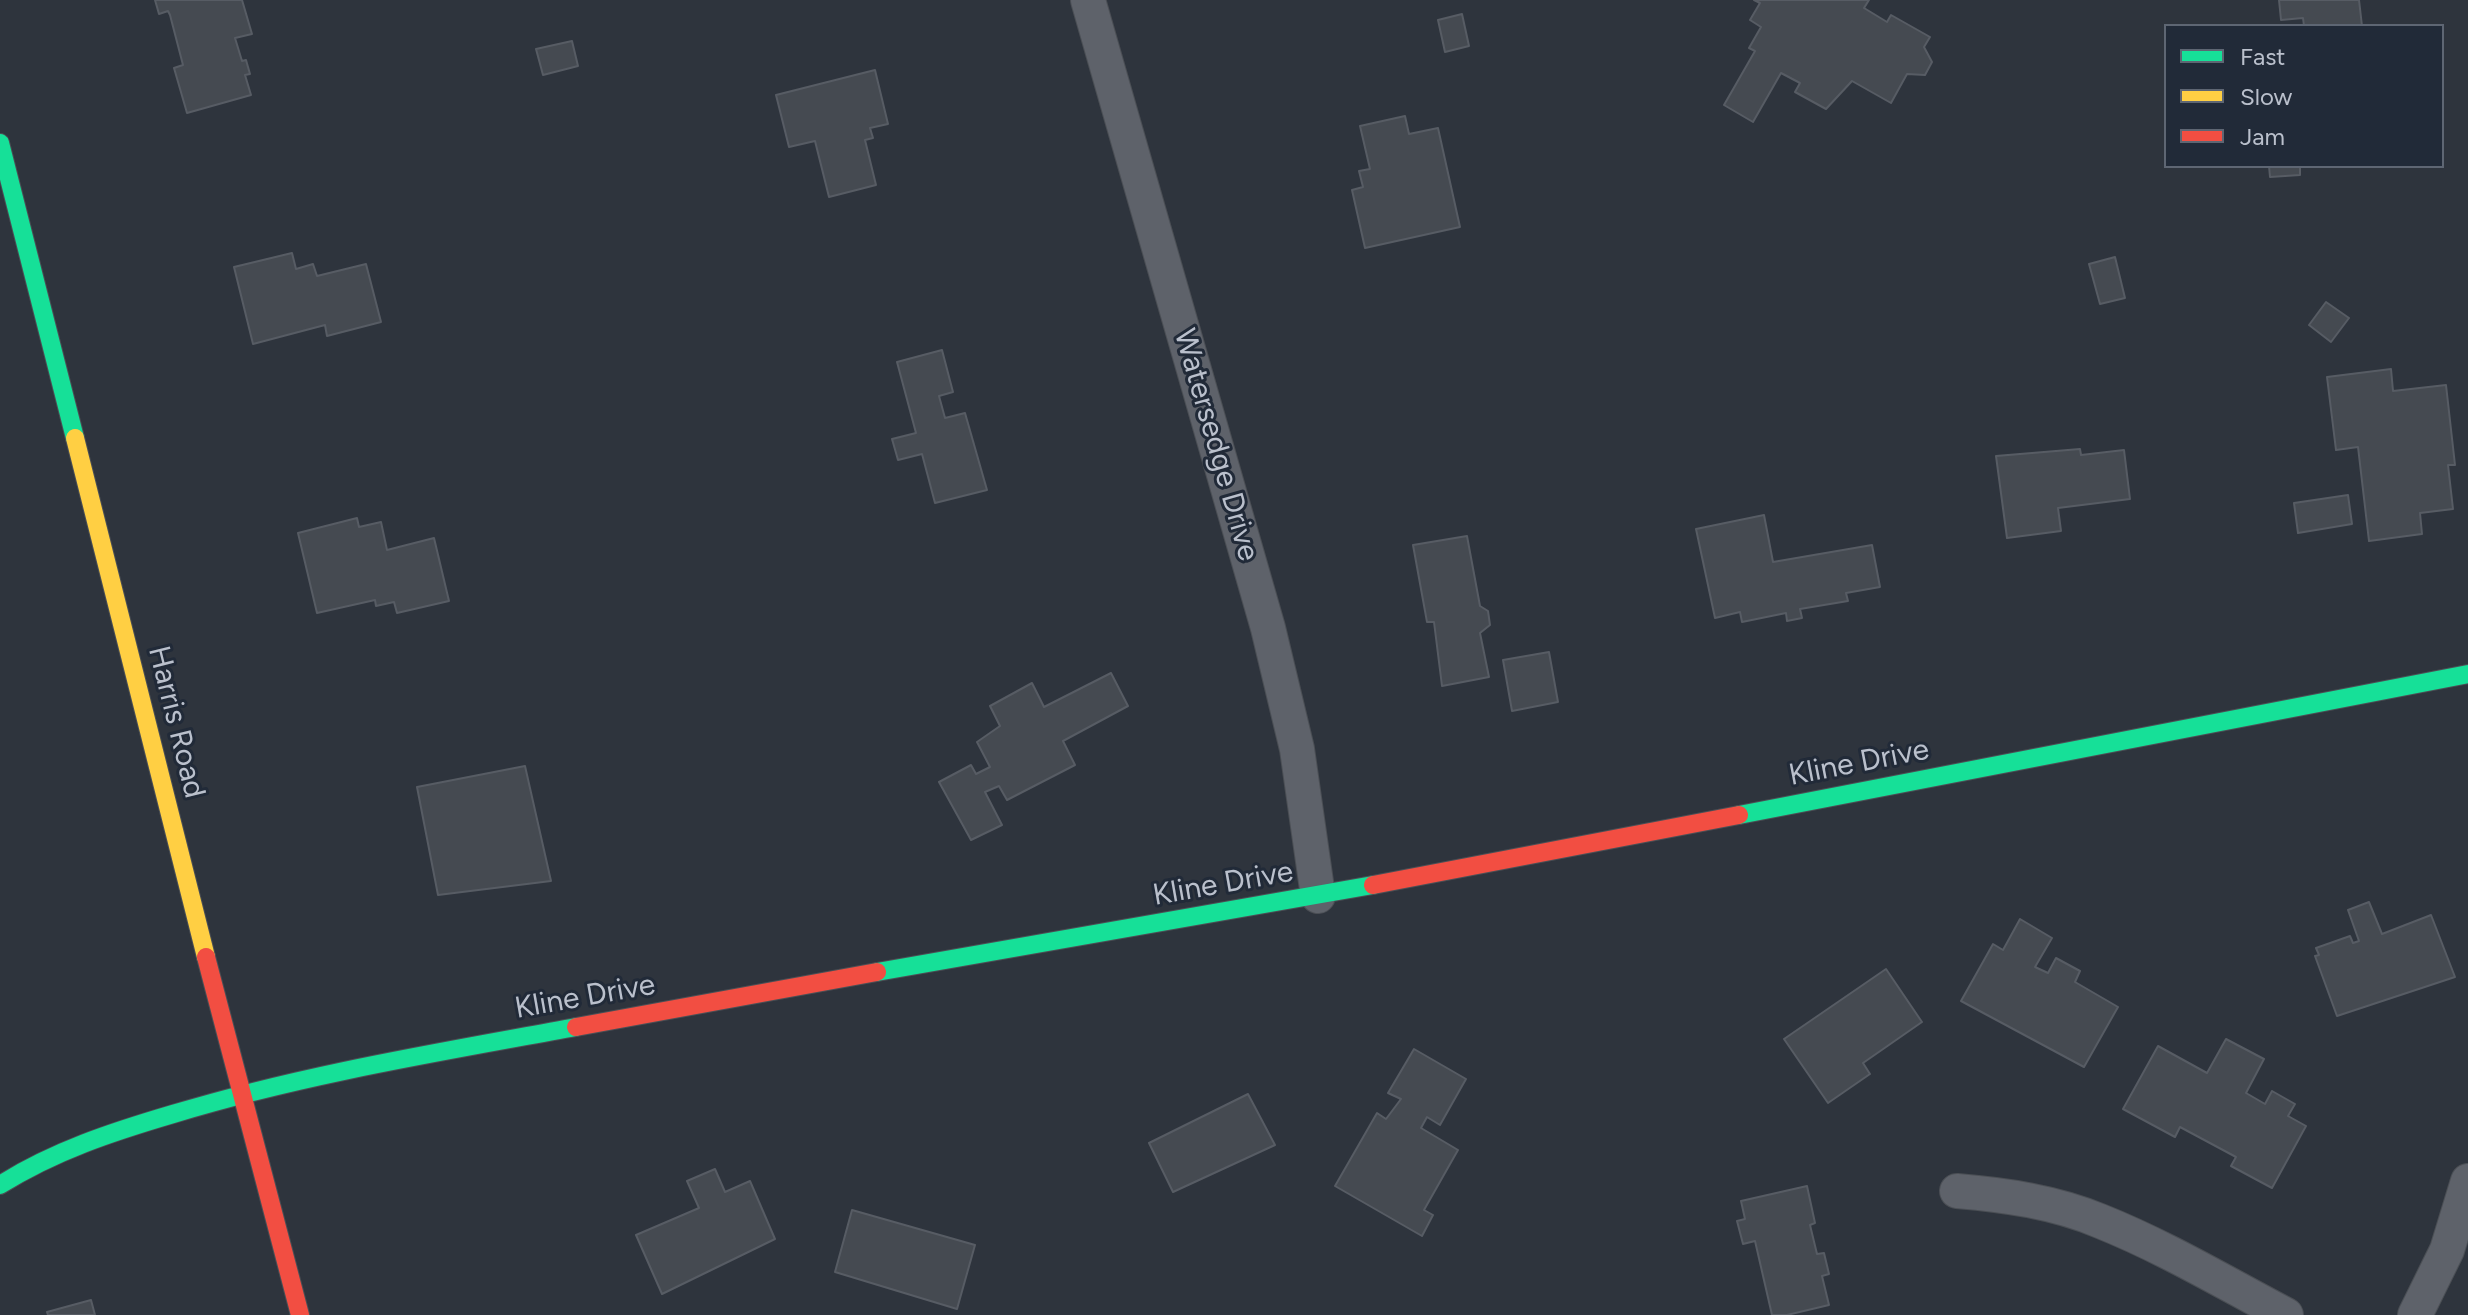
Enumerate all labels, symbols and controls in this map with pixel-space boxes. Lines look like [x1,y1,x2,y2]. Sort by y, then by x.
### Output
legend [2164,24,2444,168]
text: Fast [2240,42,2285,71]
text: Slow [2240,82,2292,111]
text: Jam [2240,122,2285,151]
street label: Watersedge Drive [1166,325,1266,565]
street label: Harris Road [140,642,212,802]
street label: Kline Drive [1786,732,1932,794]
street label: Kline Drive [1150,854,1296,914]
street label: Kline Drive [512,967,658,1027]

